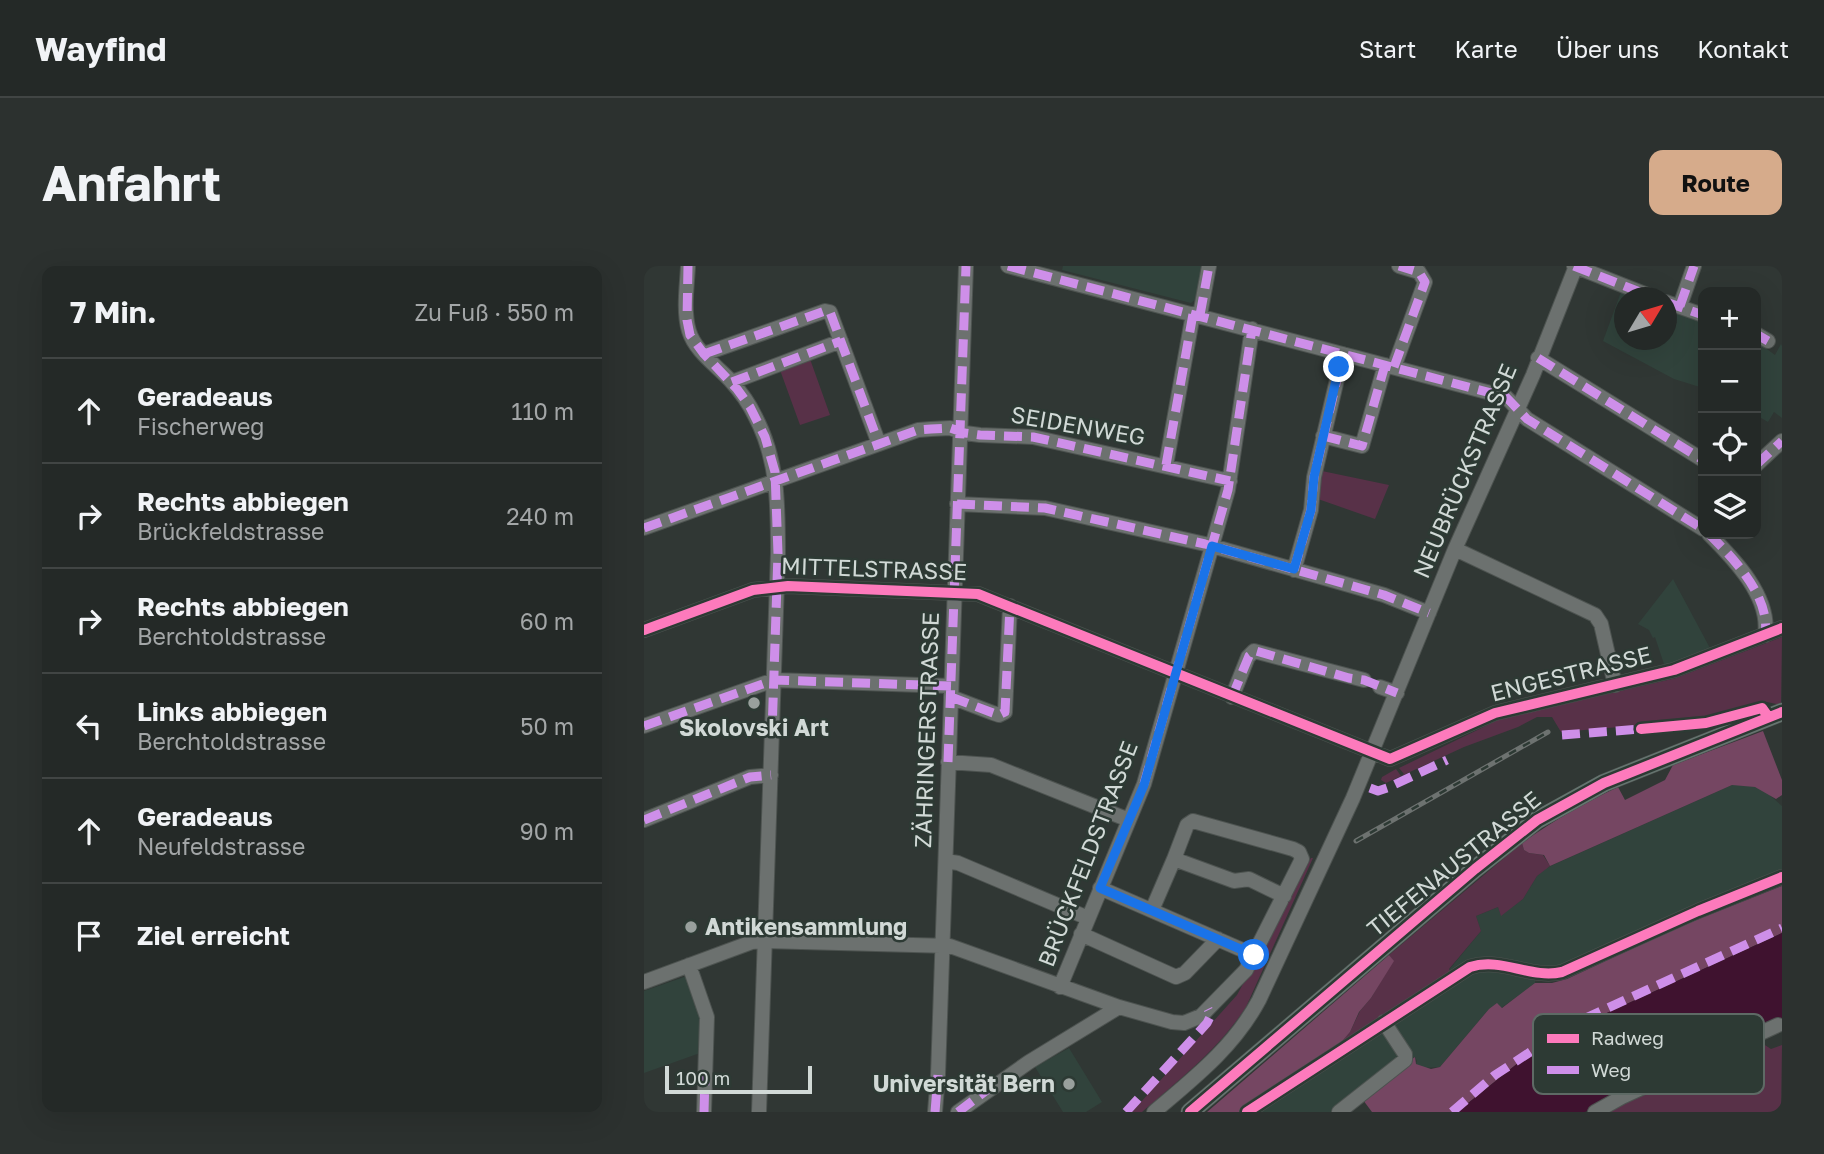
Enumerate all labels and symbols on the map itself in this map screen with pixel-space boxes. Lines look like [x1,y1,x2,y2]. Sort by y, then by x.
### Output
north arrow [1614,287,1677,350]
route end [1323,351,1354,382]
street label: NEUBRÜCKSTRASSE [1406,359,1522,582]
street label: SEIDENWEG [1009,399,1147,451]
street label: MITTELSTRASSE [781,551,968,585]
street label: ZÄHRINGERSTRASSE [908,612,944,848]
street label: ENGESTRASSE [1487,640,1654,707]
marker: Skolovski Art [746,695,762,711]
place label: Skolovski Art [679,713,829,741]
street label: BRÜCKFELDSTRASSE [1031,737,1143,970]
street label: TIEFENAUSTRASSE [1361,785,1546,942]
place label: Antikensammlung [705,912,907,940]
marker: Antikensammlung [683,919,699,935]
route start [1238,939,1269,970]
legend [1533,1014,1764,1094]
text: Radweg [1591,1026,1664,1049]
text: Weg [1591,1058,1631,1081]
scale bar [665,1063,812,1095]
place label: Universität Bern [873,1069,1055,1097]
marker: Universität Bern [1061,1076,1077,1092]

